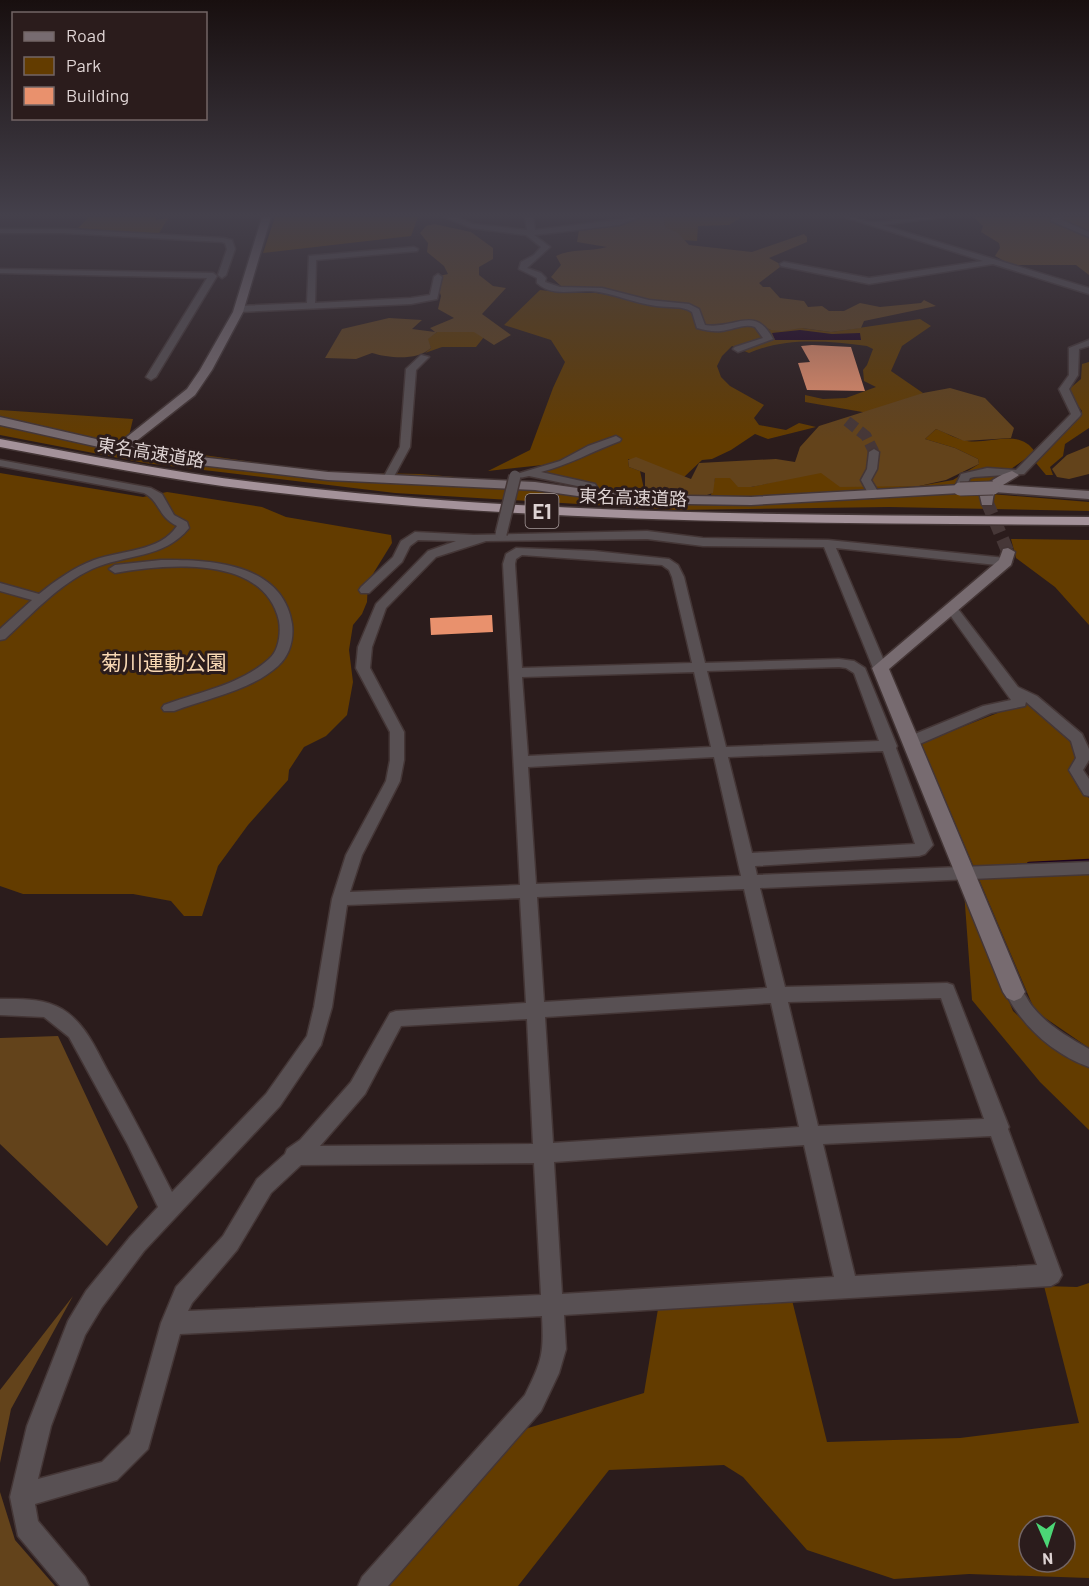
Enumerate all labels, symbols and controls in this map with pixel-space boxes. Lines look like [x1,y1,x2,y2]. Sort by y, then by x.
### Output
legend [12,12,207,120]
text: Road [66,24,106,46]
text: Park [66,54,101,76]
text: Building [66,84,129,106]
street label: 東名高速道路 [96,433,206,471]
street label: 東名高速道路 [579,484,687,510]
road number: E1 [526,494,558,528]
park label: 菊川運動公園 [101,649,227,674]
north arrow [1017,1514,1077,1574]
text: N [1042,1550,1054,1569]

